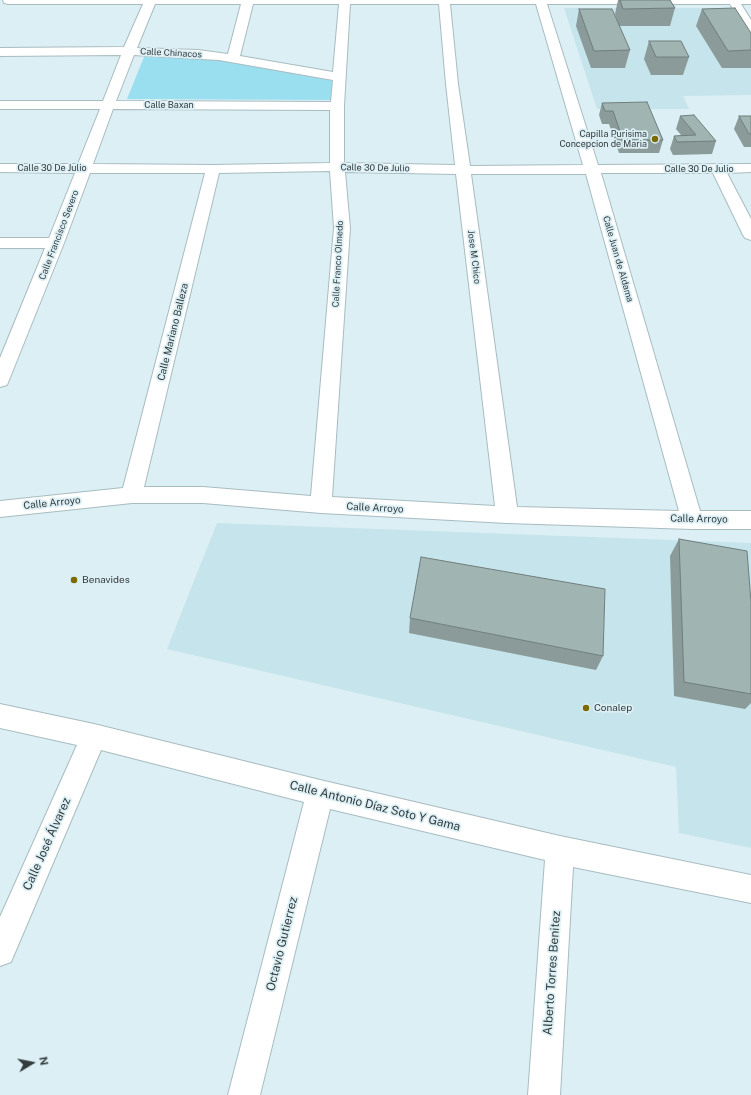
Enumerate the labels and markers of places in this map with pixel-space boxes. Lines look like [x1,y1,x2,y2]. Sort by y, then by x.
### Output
place label: Capilla Purisima Concepcion de Maria [559,129,647,150]
marker: Capilla Purisima Concepcion de Maria [650,134,660,144]
place label: Benavides [82,574,130,586]
marker: Benavides [69,575,79,585]
place label: Conalep [594,702,632,714]
marker: Conalep [581,703,591,713]

